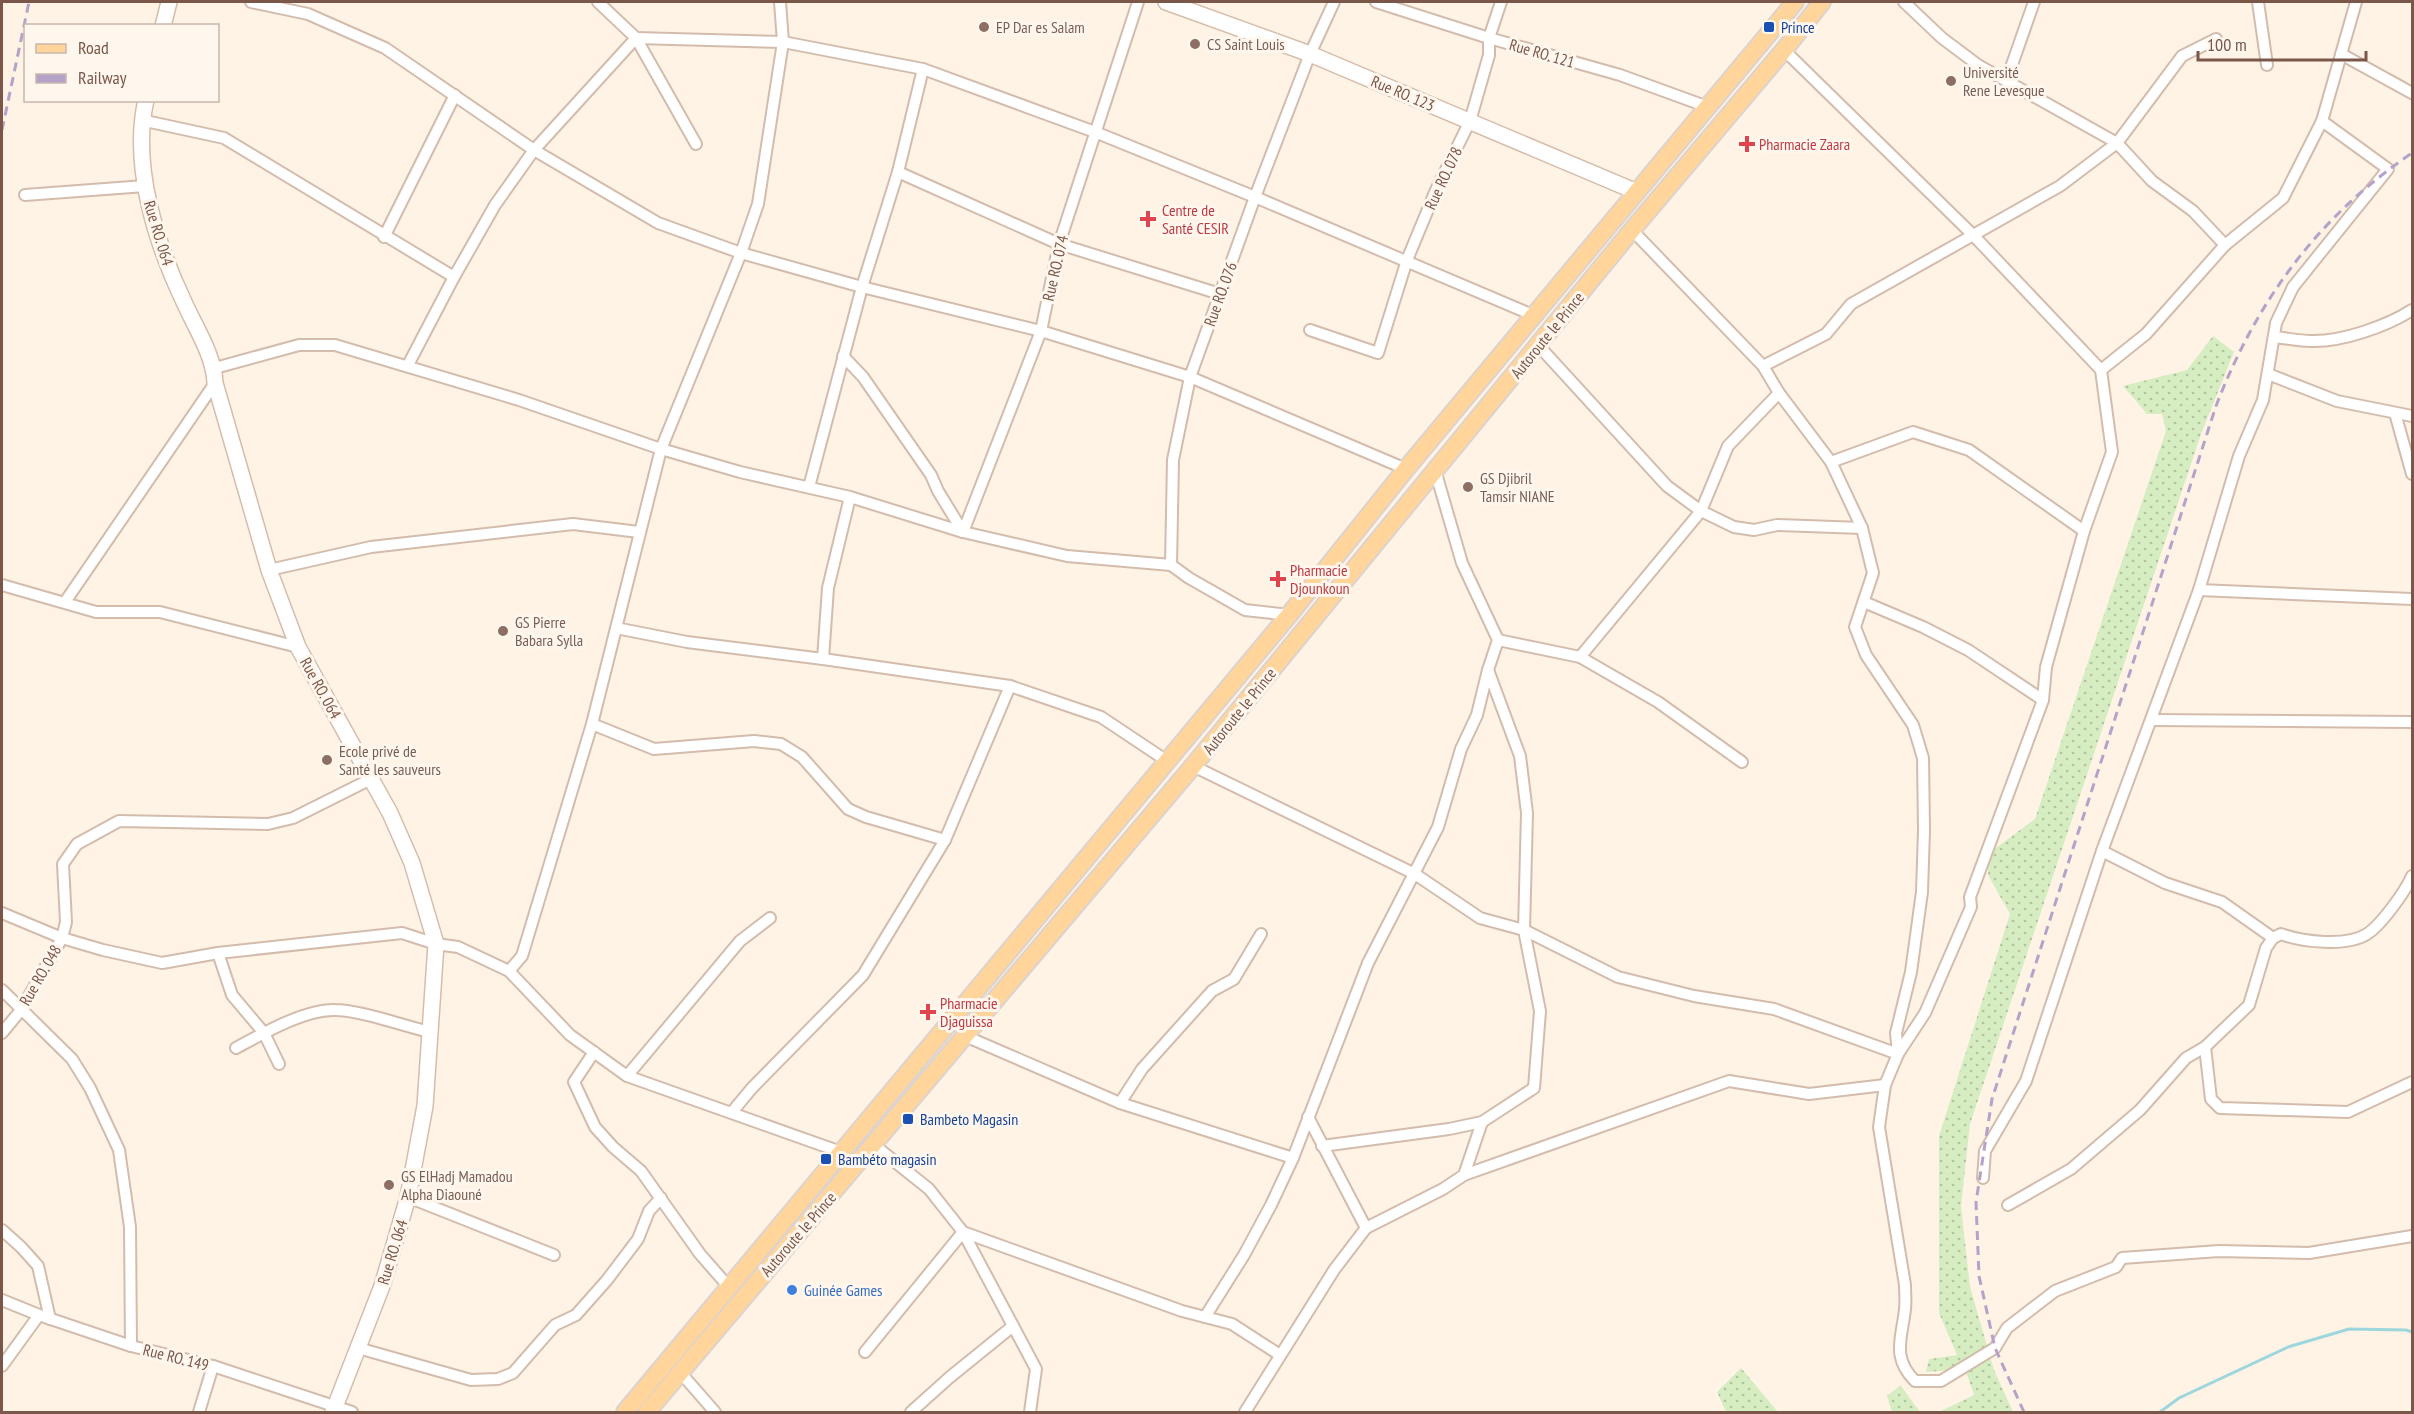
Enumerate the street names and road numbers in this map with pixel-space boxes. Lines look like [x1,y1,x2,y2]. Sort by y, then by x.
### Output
street label: Rue RO. 121 [1507,34,1577,72]
street label: Rue RO. 123 [1368,71,1438,115]
street label: Rue RO. 078 [1420,143,1466,213]
street label: Rue RO. 064 [140,198,178,268]
street label: Rue RO. 074 [1038,233,1072,303]
street label: Rue RO. 076 [1199,259,1241,329]
street label: Autoroute le Prince [1506,288,1588,382]
street label: Rue RO. 064 [296,654,346,722]
street label: Autoroute le Prince [1198,664,1280,758]
street label: Rue RO. 048 [15,941,65,1009]
street label: Autoroute le Prince [756,1188,840,1280]
street label: Rue RO. 064 [373,1217,411,1287]
street label: Rue RO. 149 [141,1339,211,1375]

